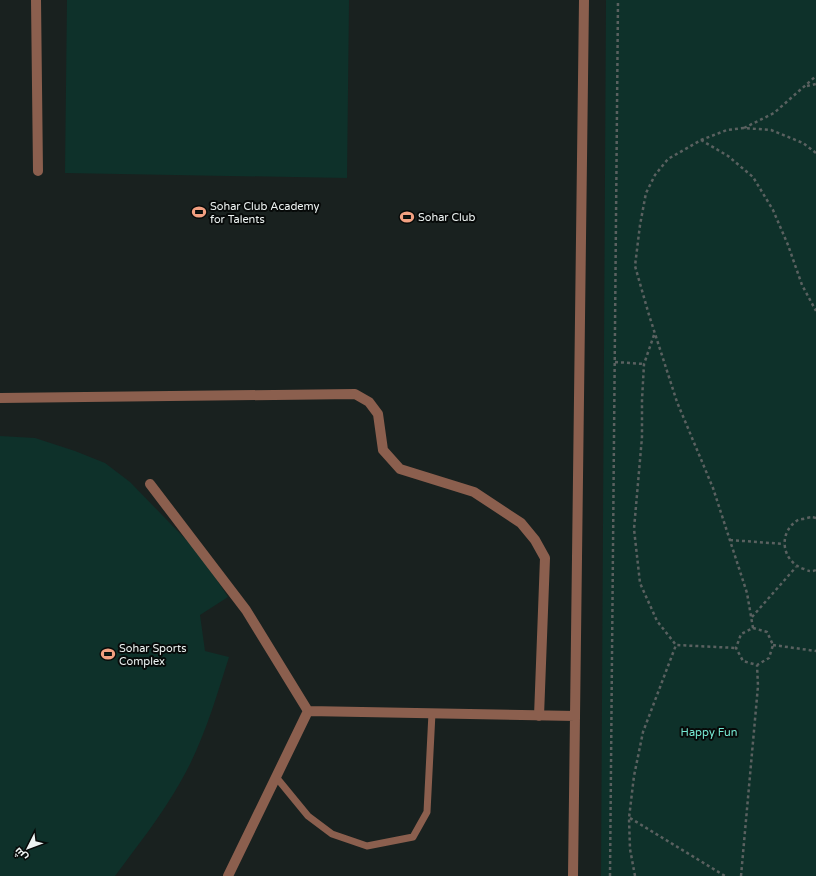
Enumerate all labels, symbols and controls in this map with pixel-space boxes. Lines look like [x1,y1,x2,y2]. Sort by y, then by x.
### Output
place label: Sohar Club Academy for Talents [210,200,320,226]
sports icon: Sohar Club Academy for Talents [191,204,207,220]
sports icon: Sohar Club [399,209,415,225]
place label: Sohar Club [418,211,476,224]
place label: Sohar Sports Complex [119,642,186,668]
sports icon: Sohar Sports Complex [100,646,116,662]
park label: Happy Fun [681,726,737,739]
north arrow [8,828,48,868]
text: ش [11,845,30,864]

